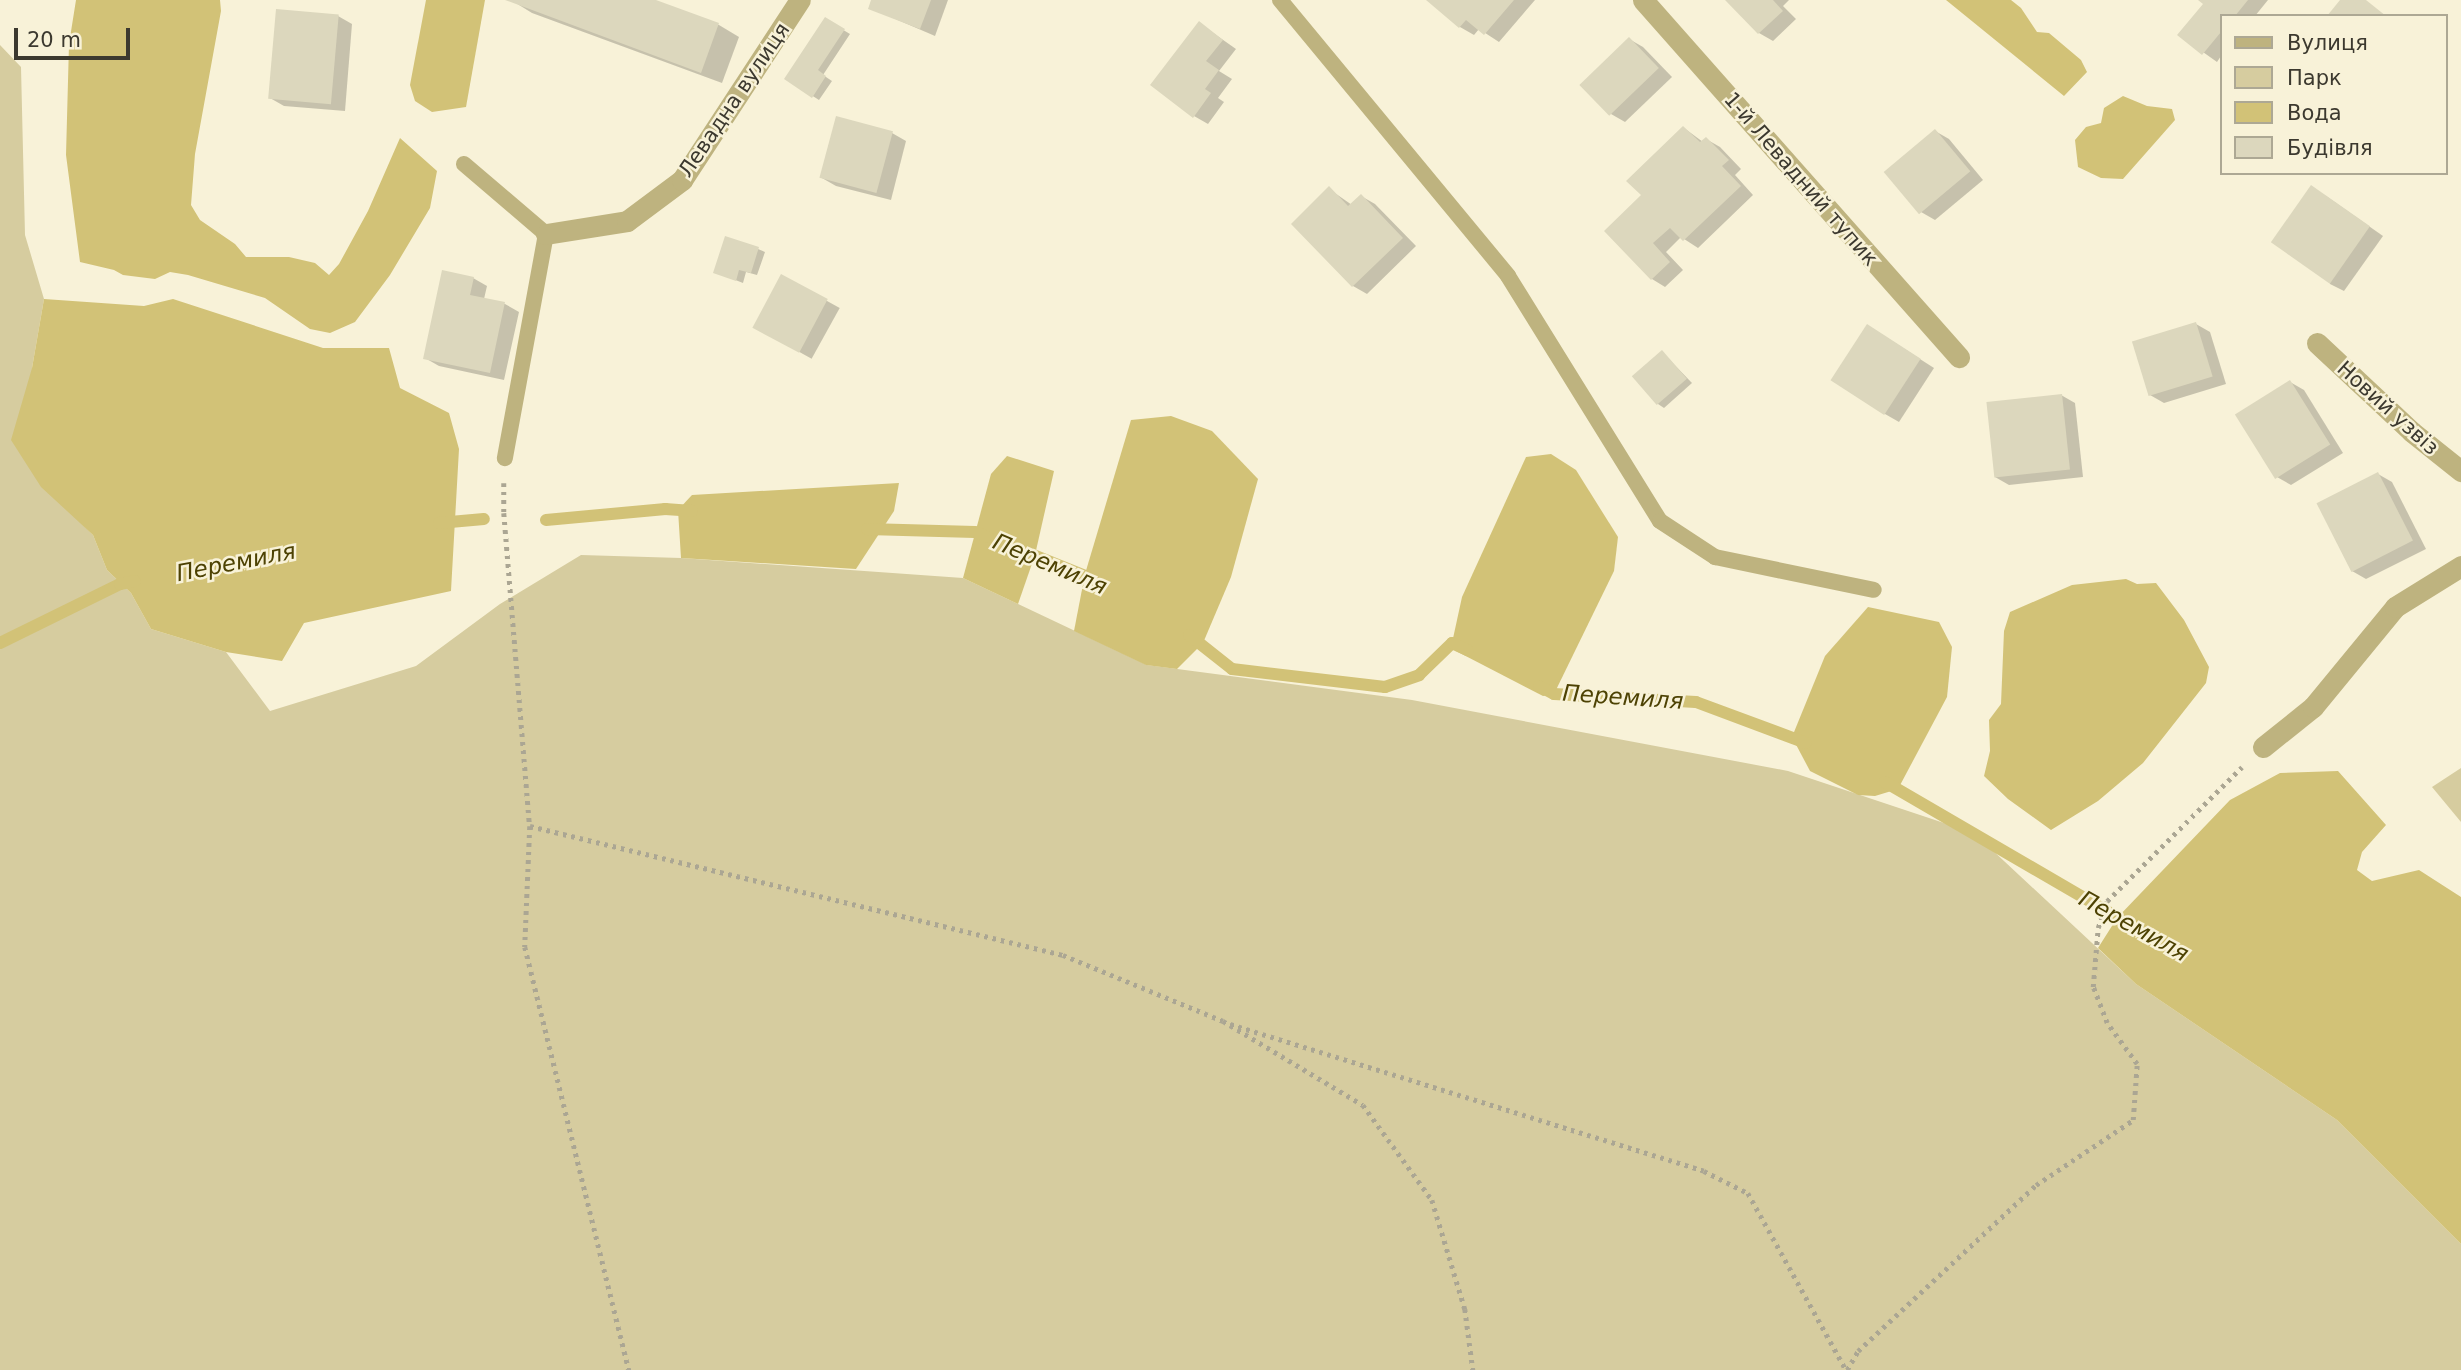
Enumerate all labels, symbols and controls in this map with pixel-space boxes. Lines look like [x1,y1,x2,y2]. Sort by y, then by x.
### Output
scale bar [18,14,133,58]
legend [2220,14,2447,175]
street label: Левадна вулиця [673,18,795,182]
text: 20 m [27,28,81,52]
text: Вулиця [2287,31,2368,55]
text: Парк [2287,66,2342,90]
street label: 1-й Левадний тупик [1719,87,1883,271]
text: Вода [2287,101,2342,125]
text: Будівля [2287,136,2373,160]
street label: Новий узвіз [2332,356,2444,460]
water label: Перемиля [989,528,1111,600]
water label: Перемиля [174,537,298,587]
water label: Перемиля [1562,679,1684,715]
water label: Перемиля [2074,885,2194,967]

